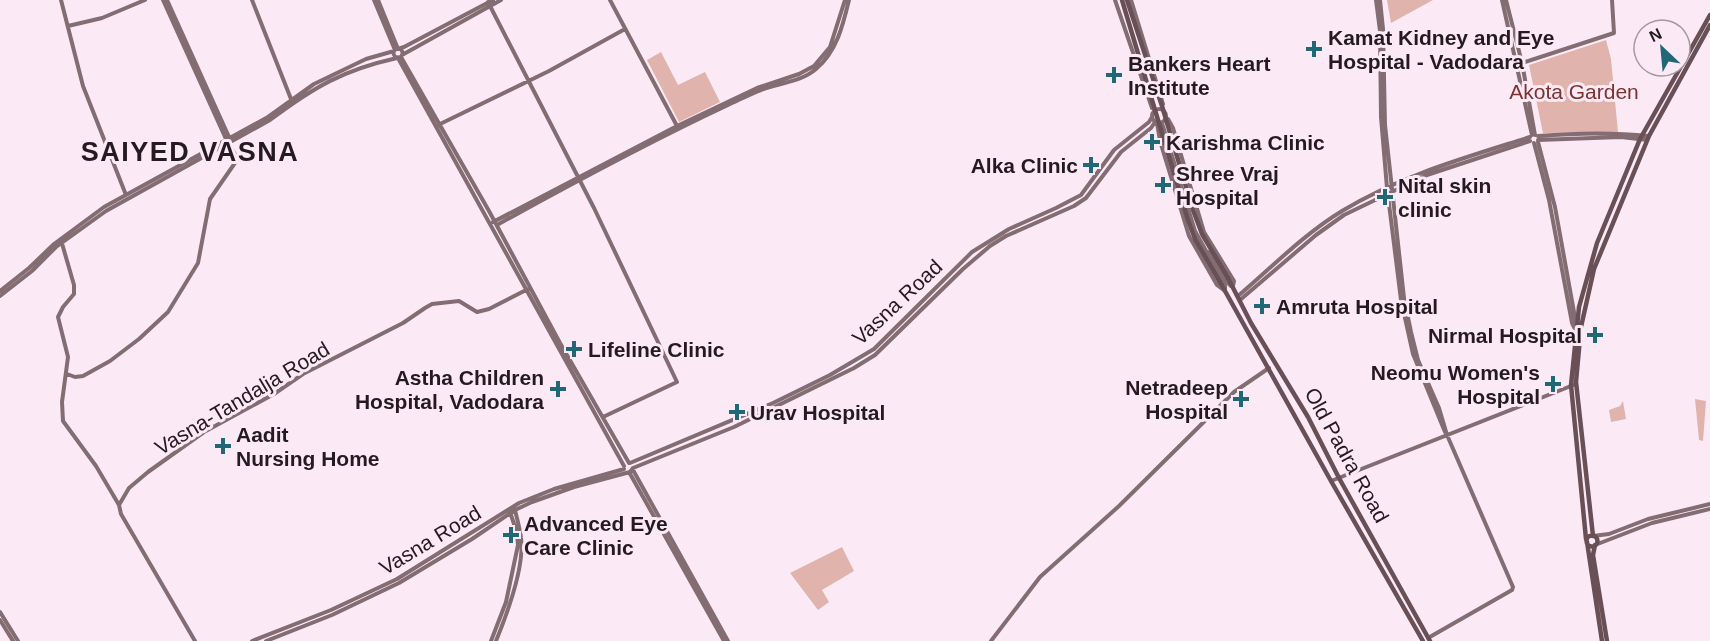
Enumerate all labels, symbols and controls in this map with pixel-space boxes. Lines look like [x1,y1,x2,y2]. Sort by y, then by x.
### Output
north arrow [1632,18,1692,78]
text: N [1647,25,1665,45]
place label: Kamat Kidney and Eye Hospital - Vadodara [1328,26,1554,73]
marker: Kamat Kidney and Eye Hospital - Vadodara [1305,40,1323,58]
place label: Bankers Heart Institute [1128,52,1270,99]
marker: Bankers Heart Institute [1105,66,1123,84]
park label: Akota Garden [1509,80,1639,103]
place label: Karishma Clinic [1166,131,1325,154]
marker: Karishma Clinic [1143,133,1161,151]
district label: SAIYED VASNA [81,137,299,167]
place label: Alka Clinic [971,154,1078,177]
marker: Alka Clinic [1082,156,1100,174]
place label: Shree Vraj Hospital [1176,162,1279,209]
place label: Nital skin clinic [1398,174,1491,221]
marker: Shree Vraj Hospital [1154,176,1172,194]
marker: Nital skin clinic [1376,188,1394,206]
street label: Vasna Road [847,255,947,349]
place label: Amruta Hospital [1276,295,1438,318]
marker: Amruta Hospital [1253,297,1271,315]
place label: Nirmal Hospital [1428,324,1582,347]
marker: Nirmal Hospital [1586,326,1604,344]
street label: Vasna-Tandalja Road [151,337,333,459]
place label: Lifeline Clinic [588,338,725,361]
marker: Lifeline Clinic [565,340,583,358]
place label: Neomu Women's Hospital [1371,361,1540,408]
place label: Astha Children Hospital, Vadodara [355,366,544,413]
marker: Neomu Women's Hospital [1544,375,1562,393]
place label: Netradeep Hospital [1125,376,1228,423]
marker: Astha Children Hospital, Vadodara [549,380,567,398]
street label: Old Padra Road [1300,384,1394,526]
marker: Netradeep Hospital [1232,390,1250,408]
place label: Urav Hospital [750,401,885,424]
marker: Urav Hospital [728,403,746,421]
place label: Aadit Nursing Home [236,423,380,470]
marker: Aadit Nursing Home [214,437,232,455]
street label: Vasna Road [375,501,485,579]
place label: Advanced Eye Care Clinic [524,512,668,559]
marker: Advanced Eye Care Clinic [502,526,520,544]

